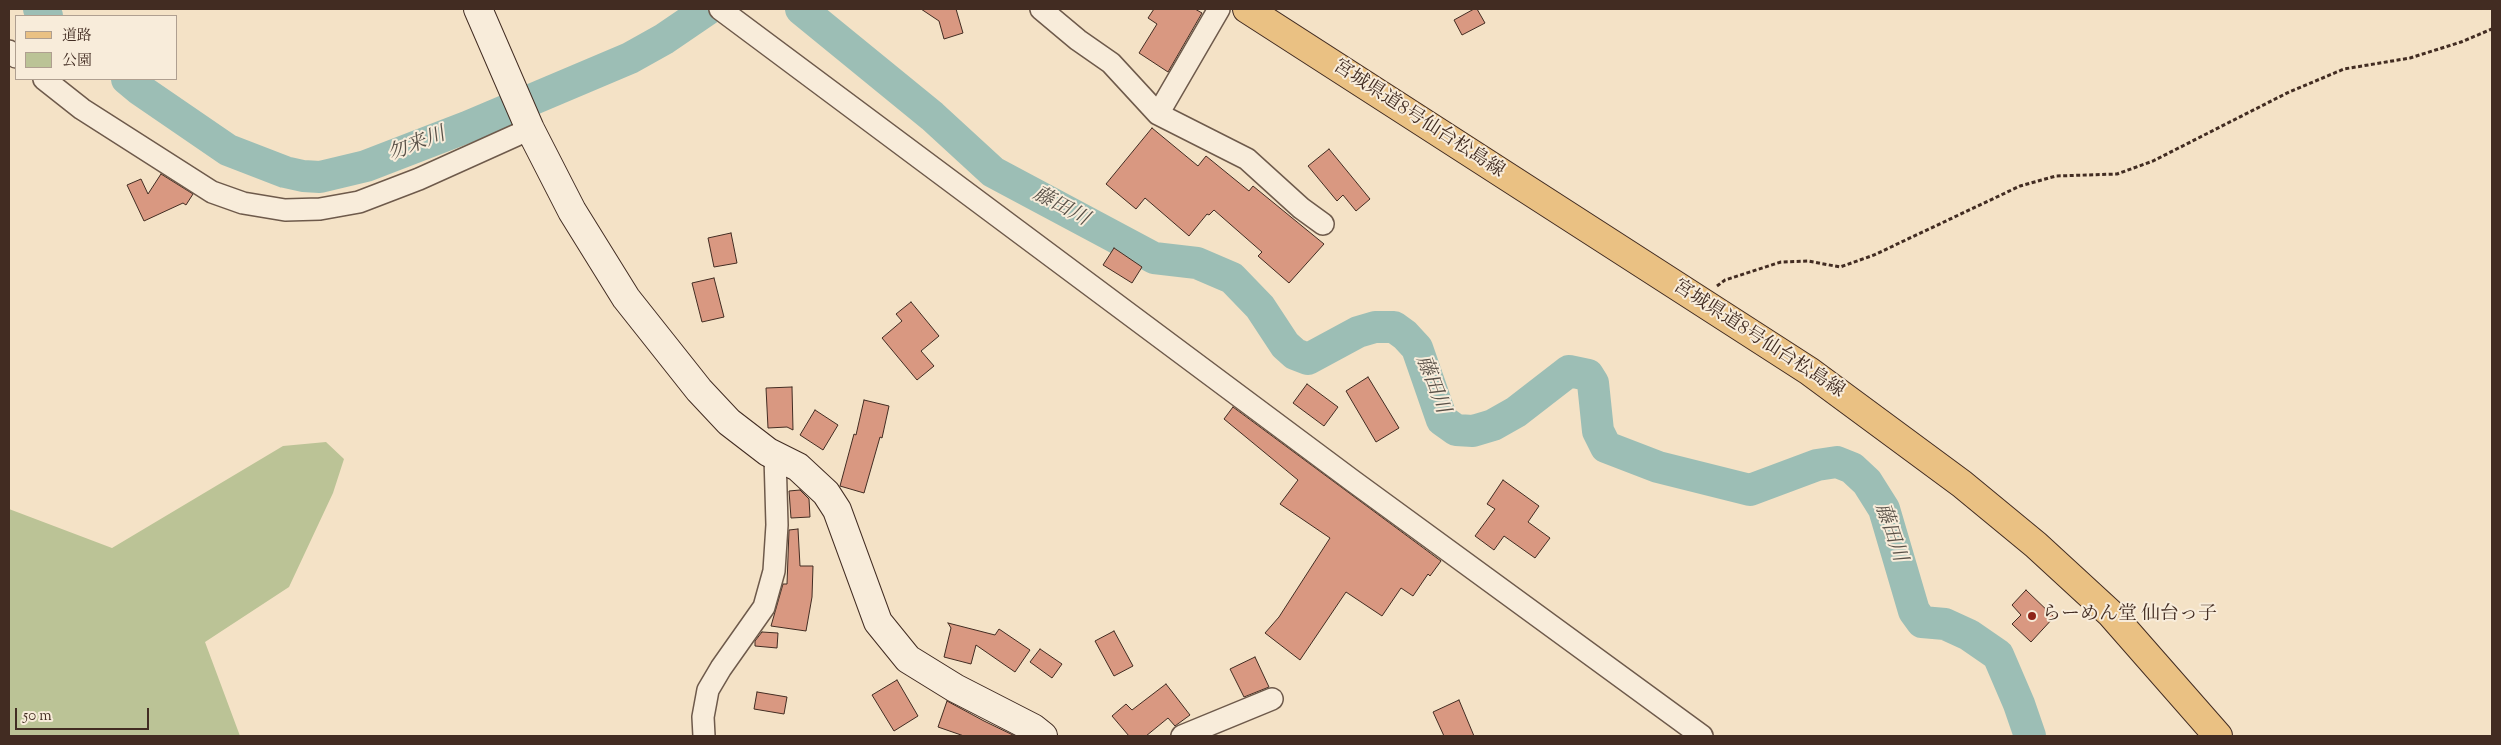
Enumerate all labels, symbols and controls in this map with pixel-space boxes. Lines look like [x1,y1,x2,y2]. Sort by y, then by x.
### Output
legend [15,15,178,80]
text: 道路 [62,26,92,47]
text: 公園 [62,51,92,72]
street label: 宮城県道8号仙台松島線 [1328,56,1508,184]
water label: 勿来川 [385,124,449,168]
water label: 藤田川 [1028,183,1092,233]
street label: 宮城県道8号仙台松島線 [1668,276,1848,404]
water label: 藤田川 [1409,353,1453,417]
water label: 藤田川 [1868,501,1910,565]
place label: らーめん堂 仙台っ子 [2042,605,2217,627]
marker: らーめん堂 仙台っ子 [2026,610,2038,622]
scale bar [18,698,151,730]
text: 50 m [23,706,52,727]

